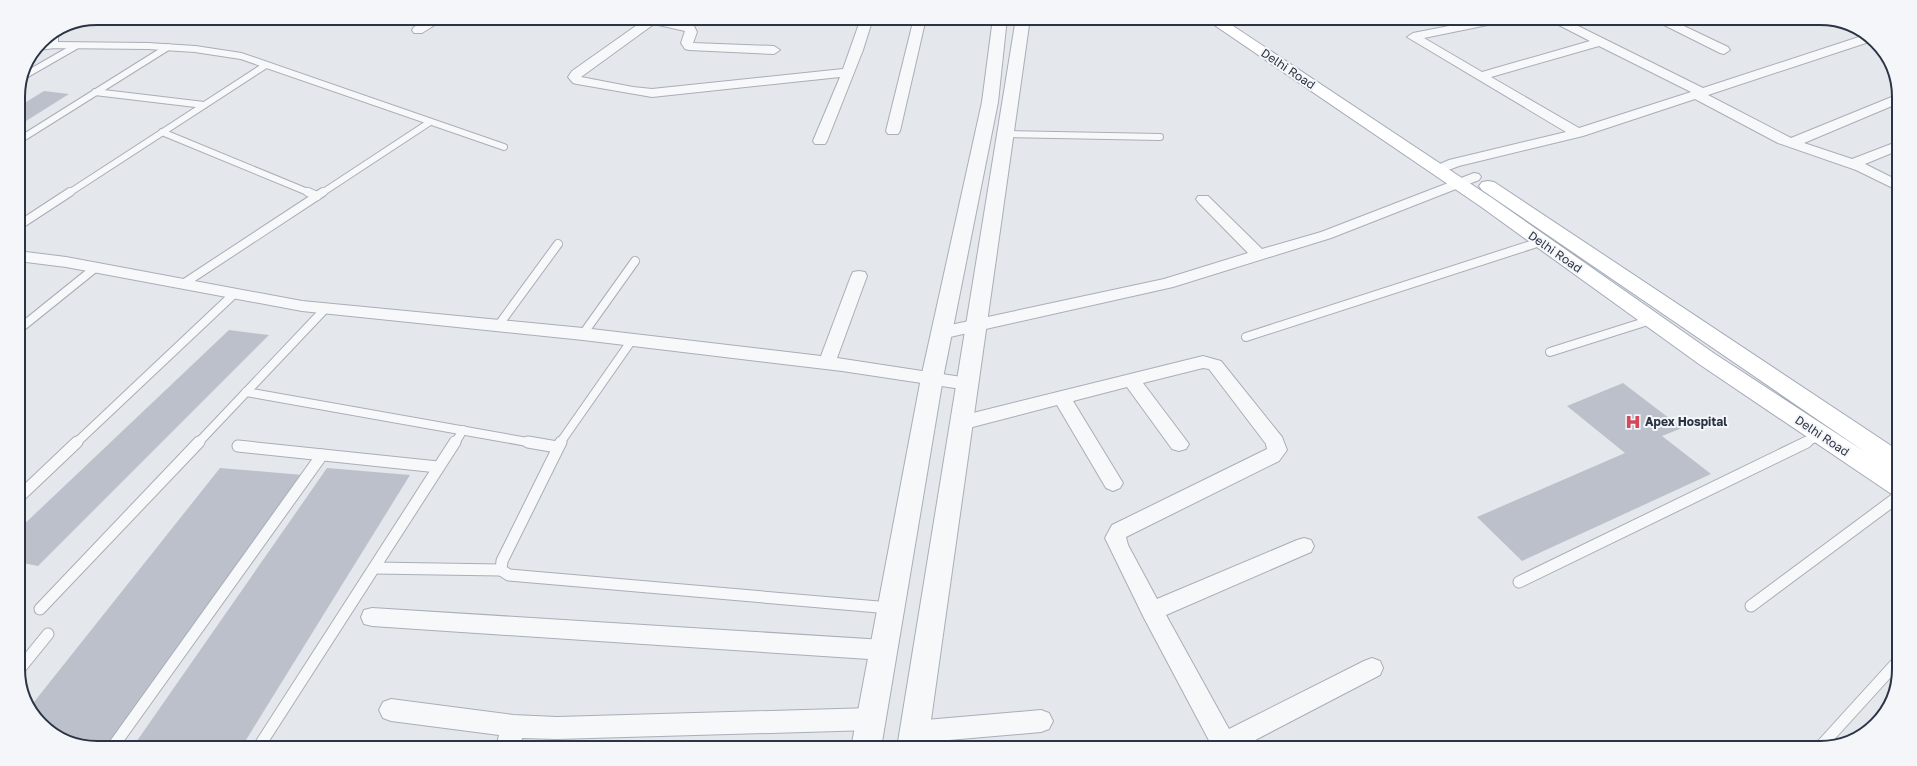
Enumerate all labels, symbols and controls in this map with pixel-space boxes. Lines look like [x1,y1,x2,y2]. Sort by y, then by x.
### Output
street label: Delhi Road [1258,45,1318,92]
street label: Delhi Road [1526,228,1585,276]
street label: Delhi Road [1792,412,1852,459]
hospital icon: Apex Hospital [1624,413,1642,431]
place label: Apex Hospital [1645,414,1727,429]

